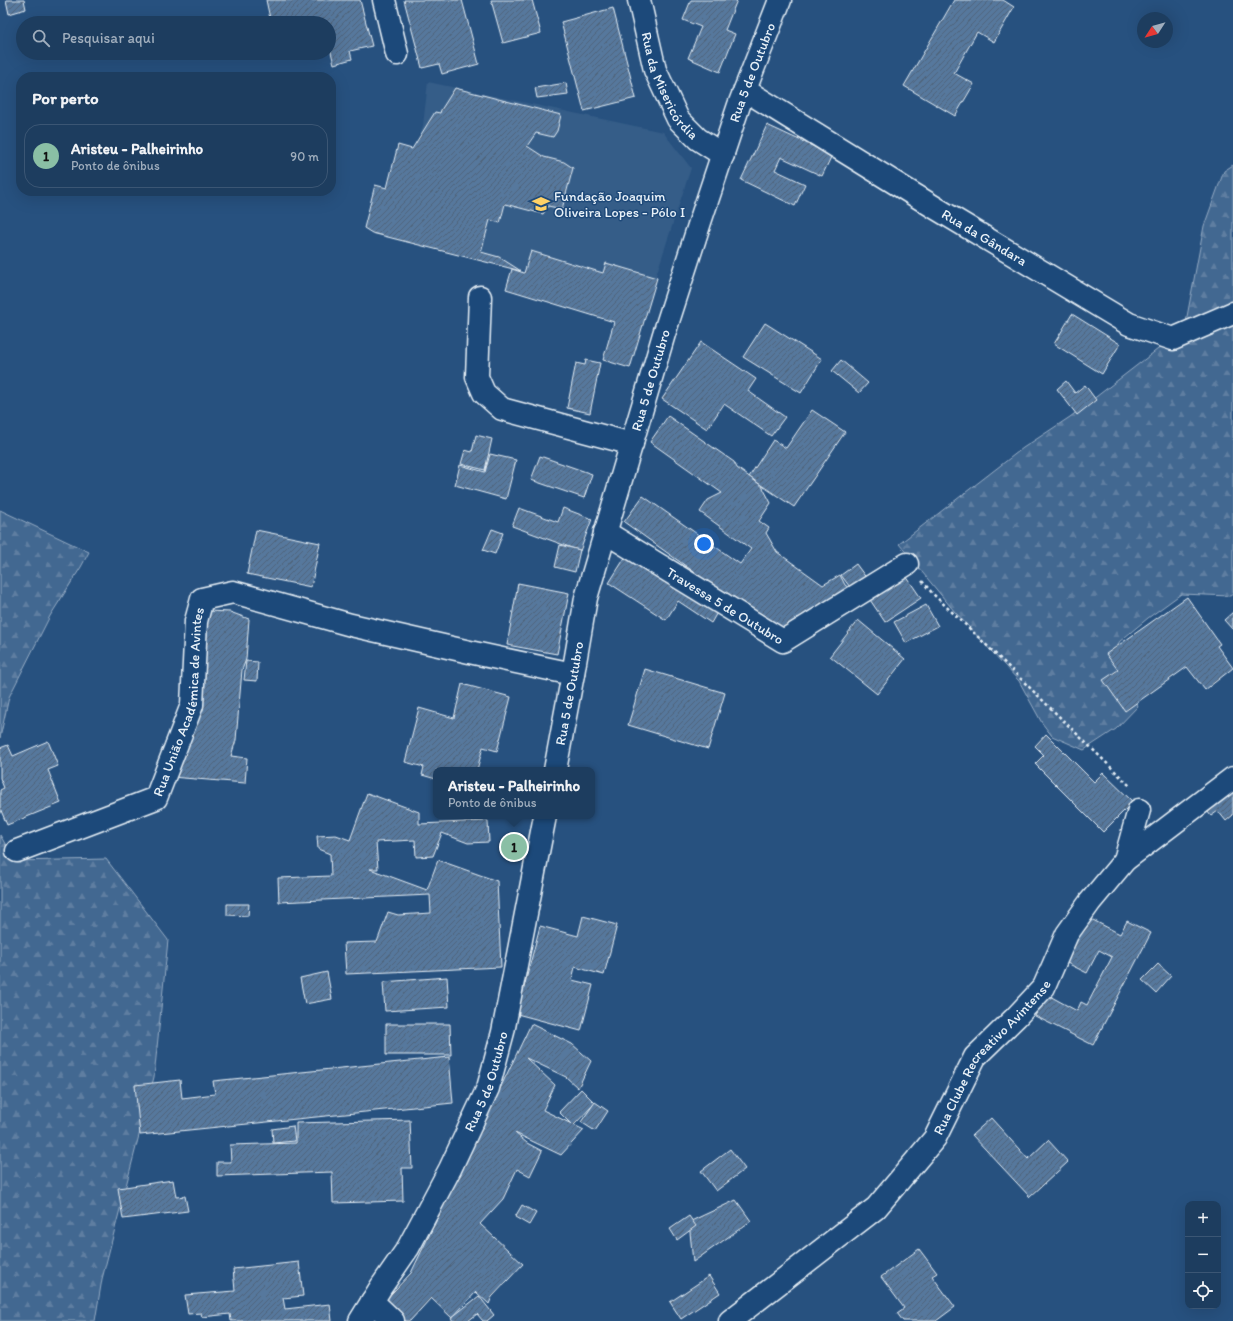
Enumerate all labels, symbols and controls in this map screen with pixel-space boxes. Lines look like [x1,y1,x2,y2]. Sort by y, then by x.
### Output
north arrow [1137,12,1173,48]
search box [16,16,336,60]
street label: Rua 5 de Outubro [725,20,779,124]
icon: search [30,27,52,49]
text: Pesquisar aqui [62,29,155,47]
street label: Rua da Misericórdia [638,30,702,143]
text: Por perto [32,88,99,108]
text: Aristeu - Palheirinho [71,140,203,158]
text: 1 [43,149,49,164]
text: 90 m [290,149,319,164]
text: Ponto de ônibus [71,158,160,173]
place label: Fundação Joaquim Oliveira Lopes - Pólo I [554,188,685,221]
school or university icon: Fundação Joaquim Oliveira Lopes - Pólo I [531,194,551,214]
street label: Rua da Gândara [939,205,1030,269]
street label: Rua 5 de Outubro [627,327,673,433]
your location [694,534,714,554]
street label: Travessa 5 de Outubro [664,563,787,648]
street label: Rua União Académica de Avintes [149,605,208,799]
street label: Rua 5 de Outubro [551,640,587,747]
popup [433,767,595,819]
text: Aristeu - Palheirinho [448,777,580,795]
text: Ponto de ônibus [448,795,537,810]
pin: 1 [501,832,527,862]
street label: Rua Clube Recreativo Avintense [929,978,1054,1138]
street label: Rua 5 de Outubro [460,1029,511,1134]
map controls [1185,1201,1221,1309]
button: + [1185,1201,1221,1237]
button: − [1185,1237,1221,1273]
button: locate [1185,1273,1221,1309]

